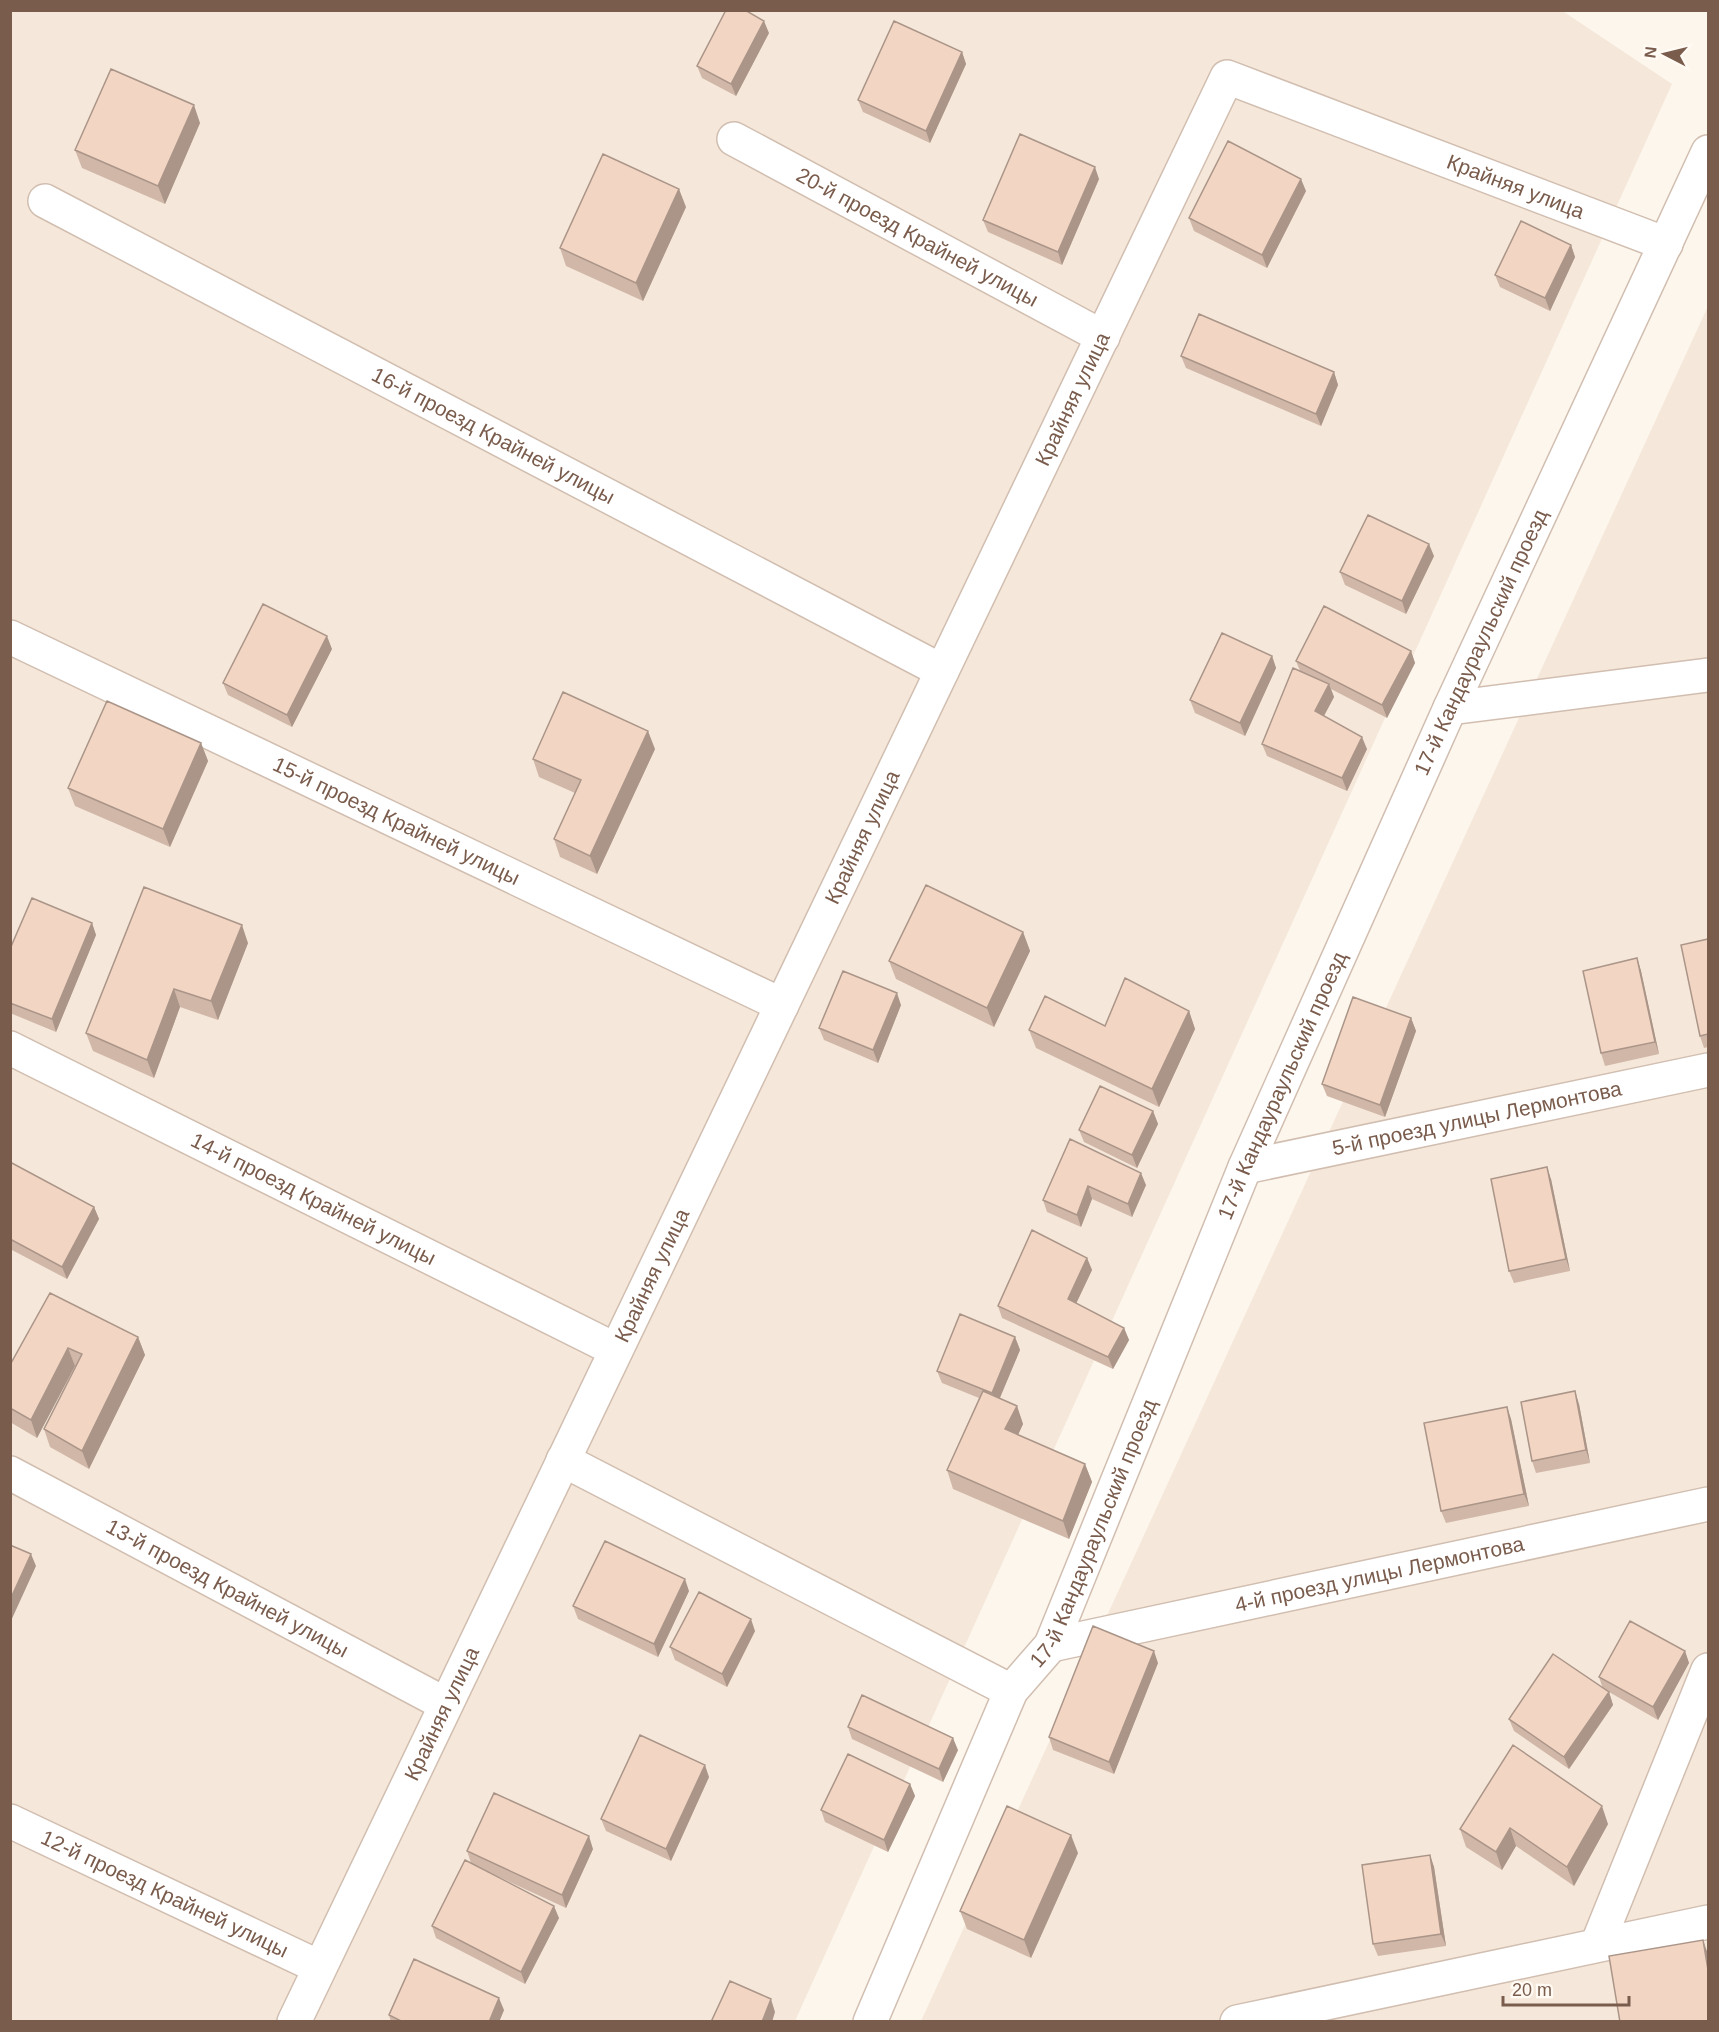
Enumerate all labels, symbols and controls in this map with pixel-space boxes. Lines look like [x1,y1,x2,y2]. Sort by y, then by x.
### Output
north arrow [1635,24,1695,84]
text: N [1641,45,1660,59]
street label: Крайняя улица [1444,150,1588,223]
street label: 20-й проезд Крайней улицы [793,163,1042,311]
street label: Крайняя улица [1030,328,1114,469]
street label: 16-й проезд Крайней улицы [368,362,619,508]
street label: 17-й Кандаураульский проезд [1409,505,1552,779]
street label: 15-й проезд Крайней улицы [269,752,524,889]
street label: Крайняя улица [820,766,904,908]
street label: 17-й Кандаураульский проезд [1213,948,1351,1223]
street label: 5-й проезд улицы Лермонтова [1330,1076,1624,1159]
street label: 14-й проезд Крайней улицы [187,1128,440,1269]
street label: Крайняя улица [610,1204,694,1346]
street label: 17-й Кандаураульский проезд [1025,1395,1161,1672]
street label: 13-й проезд Крайней улицы [103,1514,352,1662]
street label: 4-й проезд улицы Лермонтова [1233,1532,1526,1616]
street label: Крайняя улица [400,1643,483,1784]
street label: 12-й проезд Крайней улицы [38,1825,292,1962]
scale bar [1503,1969,1629,2007]
text: 20 m [1512,1980,1552,2000]

